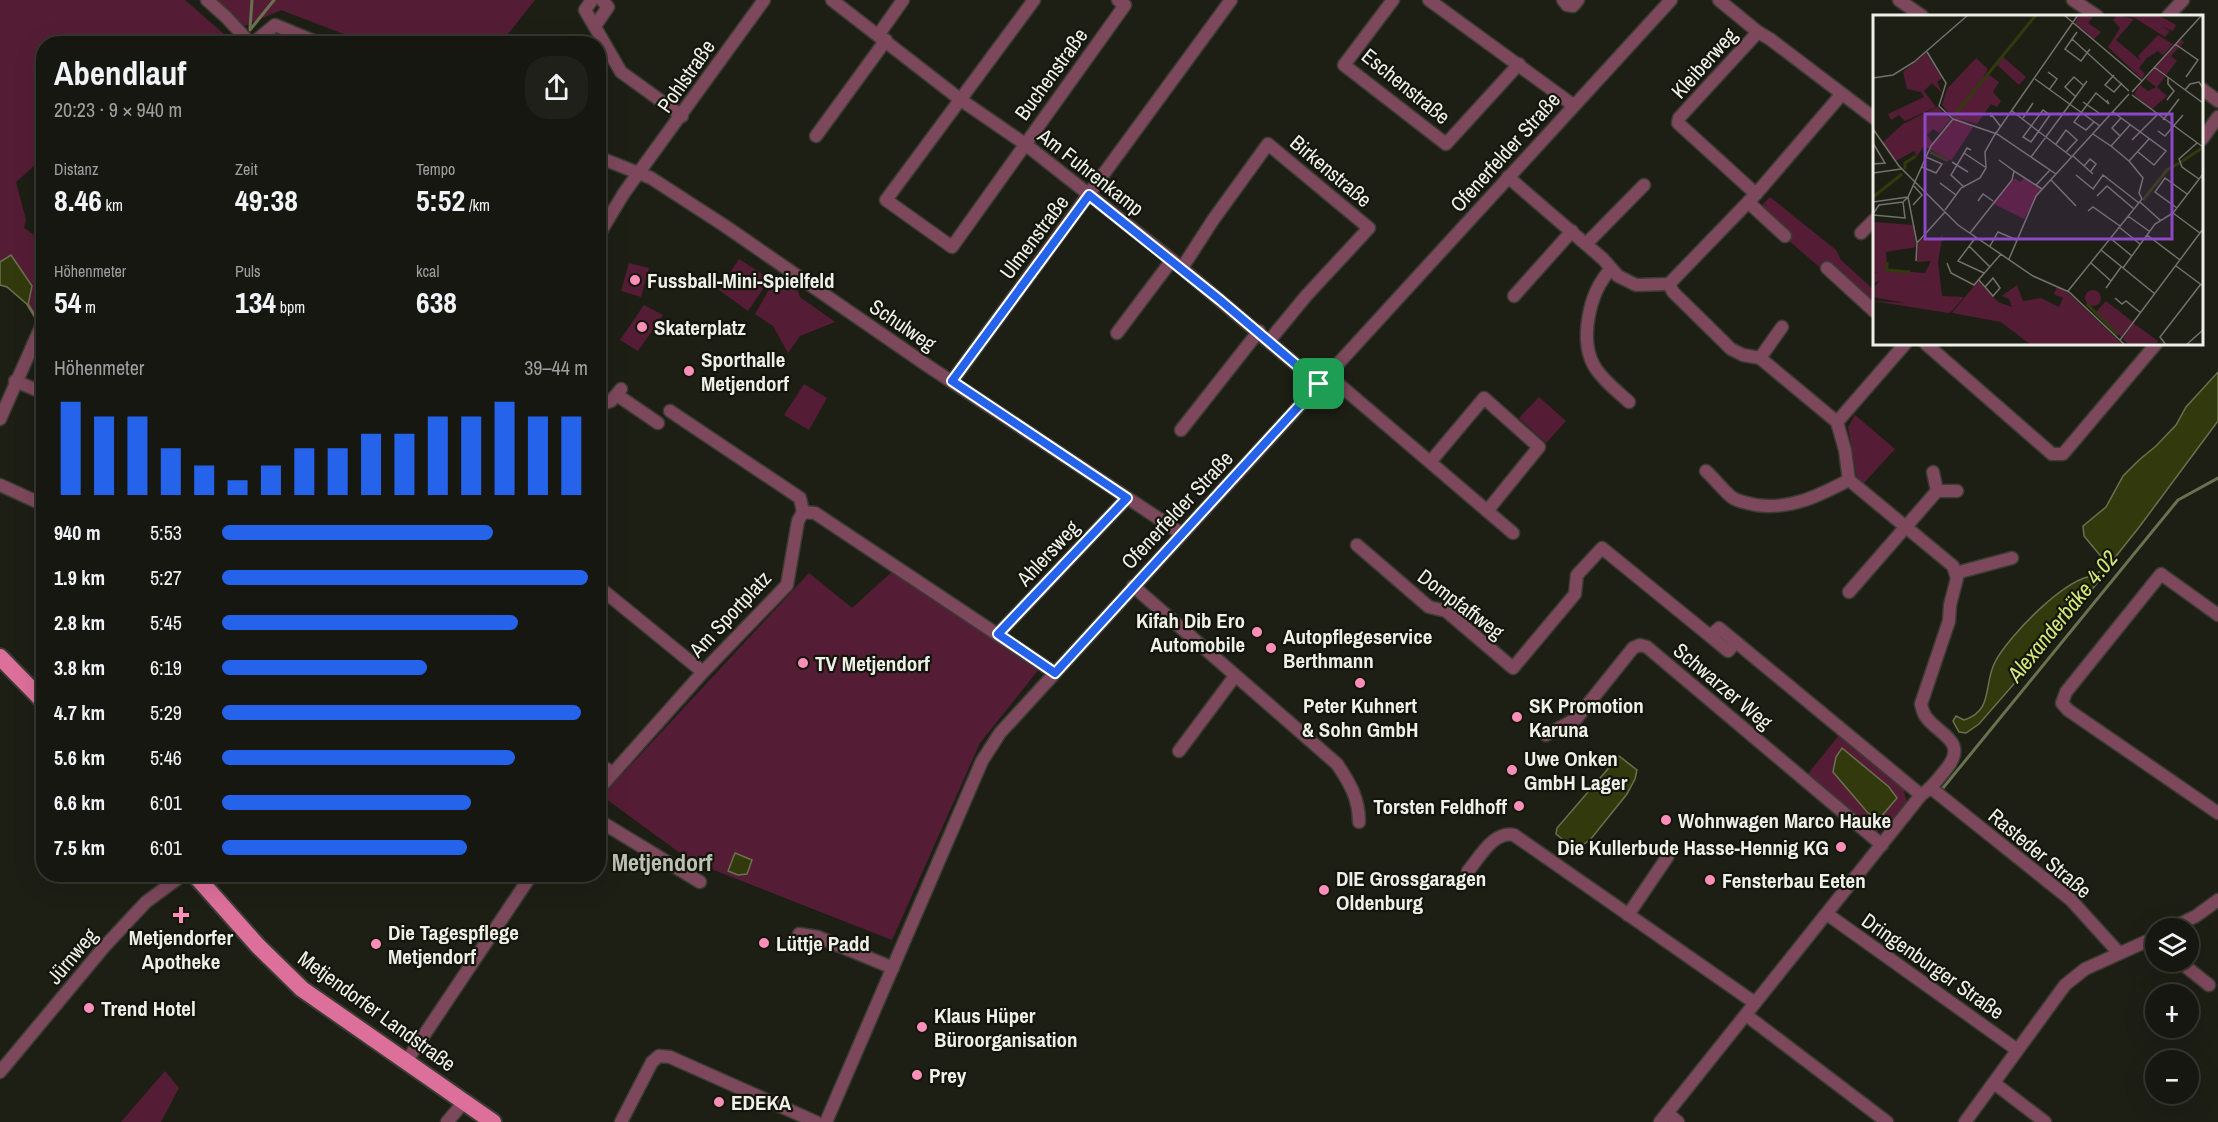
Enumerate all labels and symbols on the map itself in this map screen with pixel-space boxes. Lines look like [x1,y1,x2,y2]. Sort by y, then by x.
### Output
inset map [1873,15,2203,345]
street label: Kleiberweg [1664,21,1744,105]
street label: Buchenstraße [1008,22,1094,126]
street label: Pohlstraße [650,34,722,118]
street label: Eschenstraße [1356,41,1456,131]
street label: Ofenerfelder Straße [1443,86,1567,218]
street label: Am Fuhrenkamp [1031,121,1150,223]
street label: Birkenstraße [1284,128,1378,214]
street label: Ulmenstraße [993,189,1075,285]
place label: Fussball-Mini-Spielfeld [647,266,835,295]
marker: Fussball-Mini-Spielfeld [628,273,642,287]
street label: Schulweg [864,292,942,358]
place label: Skaterplatz [654,313,746,342]
marker: Skaterplatz [635,320,649,334]
place label: Sporthalle Metjendorf [701,345,789,398]
pin [1293,358,1344,409]
marker: Sporthalle Metjendorf [682,364,696,378]
street label: Ofenerfelder Straße [1114,444,1240,576]
street label: Ahlersweg [1009,513,1086,593]
water label: Alexanderbäke 4.02 [1999,543,2125,689]
street label: Dompfaffweg [1412,562,1510,646]
street label: Am Sportplatz [682,564,778,664]
place label: Kifah Dib Ero Automobile [1136,606,1245,659]
place label: Autopflegeservice Berthmann [1283,622,1432,675]
marker: Kifah Dib Ero Automobile [1250,625,1264,639]
street label: Schwarzer Weg [1667,636,1779,736]
marker: Autopflegeservice Berthmann [1264,641,1278,655]
place label: TV Metjendorf [815,649,930,678]
marker: TV Metjendorf [796,656,810,670]
marker: Peter Kuhnert & Sohn GmbH [1353,676,1367,690]
place label: Peter Kuhnert & Sohn GmbH [1302,691,1418,744]
place label: SK Promotion Karuna [1529,691,1644,744]
marker: SK Promotion Karuna [1510,710,1524,724]
place label: Uwe Onken GmbH Lager [1524,744,1628,797]
marker: Uwe Onken GmbH Lager [1505,763,1519,777]
place label: Torsten Feldhoff [1373,792,1508,821]
marker: Torsten Feldhoff [1512,799,1526,813]
street label: Rasteder Straße [1982,801,2098,905]
place label: Wohnwagen Marco Hauke [1678,806,1891,835]
marker: Wohnwagen Marco Hauke [1659,813,1673,827]
place label: Die Kullerbude Hasse-Hennig KG [1557,833,1829,862]
marker: Die Kullerbude Hasse-Hennig KG [1834,840,1848,854]
district label: Metjendorf [612,846,713,878]
place label: DIE Grossgaragen Oldenburg [1336,864,1486,917]
place label: Fensterbau Eeten [1722,866,1866,895]
marker: Fensterbau Eeten [1703,873,1717,887]
marker: DIE Grossgaragen Oldenburg [1317,883,1331,897]
street label: Dringenburger Straße [1856,906,2010,1026]
marker: Metjendorfer Apotheke [174,908,188,922]
place label: Die Tagespflege Metjendorf [388,918,519,971]
street label: Jürnweg [40,921,104,990]
place label: Metjendorfer Apotheke [129,923,233,976]
place label: Lüttje Padd [776,929,870,958]
marker: Lüttje Padd [757,936,771,950]
marker: Die Tagespflege Metjendorf [369,937,383,951]
street label: Metjendorfer Landstraße [292,944,462,1078]
place label: Trend Hotel [101,994,196,1023]
marker: Trend Hotel [82,1001,96,1015]
place label: Klaus Hüper Büroorganisation [934,1001,1078,1054]
marker: Klaus Hüper Büroorganisation [915,1020,929,1034]
place label: Prey [929,1061,967,1090]
marker: Prey [910,1068,924,1082]
place label: EDEKA [731,1088,792,1117]
marker: EDEKA [712,1095,726,1109]

